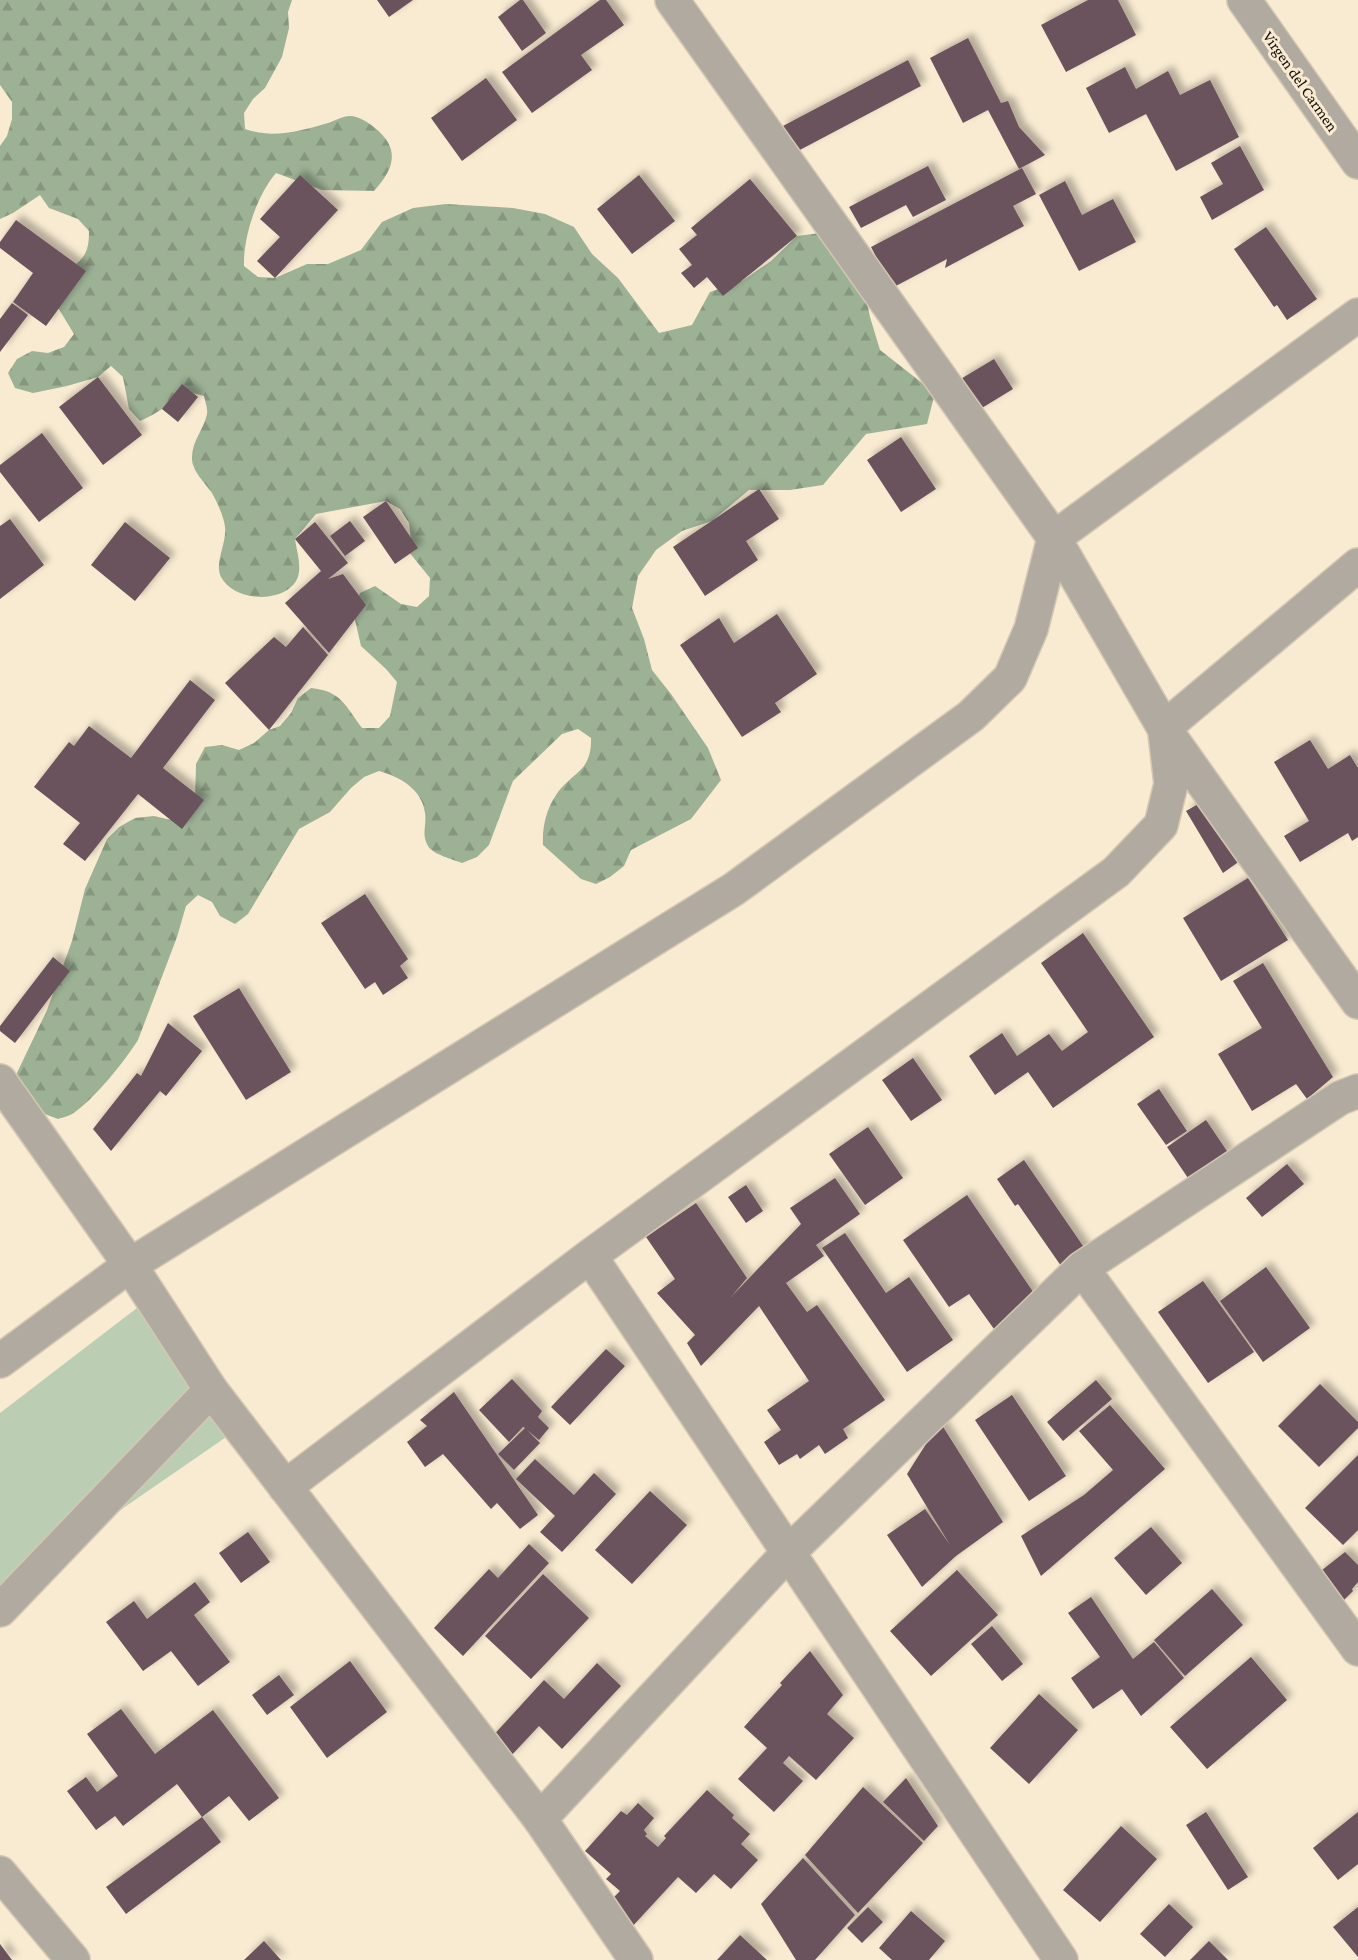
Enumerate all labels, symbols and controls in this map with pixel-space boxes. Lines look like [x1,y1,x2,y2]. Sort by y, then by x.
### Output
street label: Virgen del Carmen [1259,28,1342,136]

